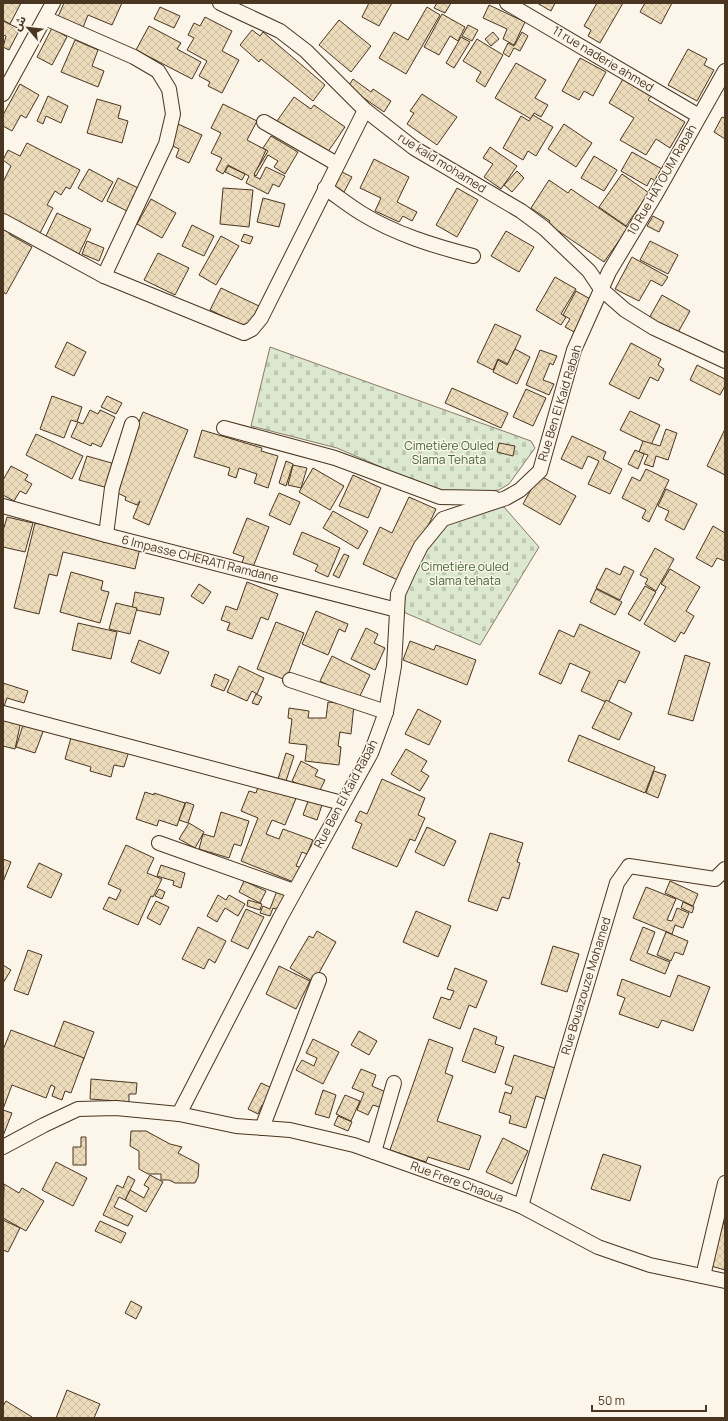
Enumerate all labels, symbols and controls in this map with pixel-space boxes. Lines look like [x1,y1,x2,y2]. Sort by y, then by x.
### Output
north arrow [8,8,48,48]
text: ش [9,13,29,33]
street label: 11 rue naderie ahmed [550,22,657,96]
street label: 10 Rue HATOUM Rabah [623,121,700,238]
street label: rue kaid mohamed [395,129,490,197]
street label: Rue Ben El Kaid Rabah [534,342,585,463]
park label: Cimetière Ouled Slama Tehata [404,437,494,468]
street label: 6 Impasse CHERATI Ramdane [120,531,280,586]
park label: Cimetière ouled slama tehata [421,558,509,589]
street label: Rue Ben El Kaid Rabah [310,736,381,851]
street label: Rue Bouazouze Mohamed [556,915,615,1057]
street label: Rue Frere Chaoua [408,1157,506,1206]
scale bar [592,1387,706,1413]
text: 50 m [598,1392,625,1409]

